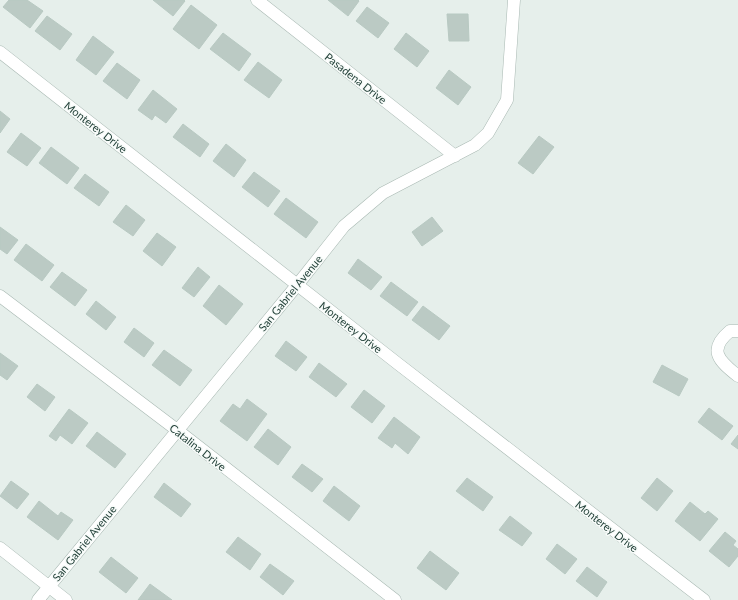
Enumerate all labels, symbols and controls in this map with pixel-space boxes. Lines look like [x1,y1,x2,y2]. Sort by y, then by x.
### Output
street label: Pasadena Drive [323,50,390,106]
street label: Monterey Drive [62,98,130,156]
street label: San Gabriel Avenue [255,252,325,334]
street label: Monterey Drive [317,298,385,356]
street label: Catalina Drive [167,421,229,473]
street label: Monterey Drive [573,497,641,555]
street label: San Gabriel Avenue [49,502,119,584]

